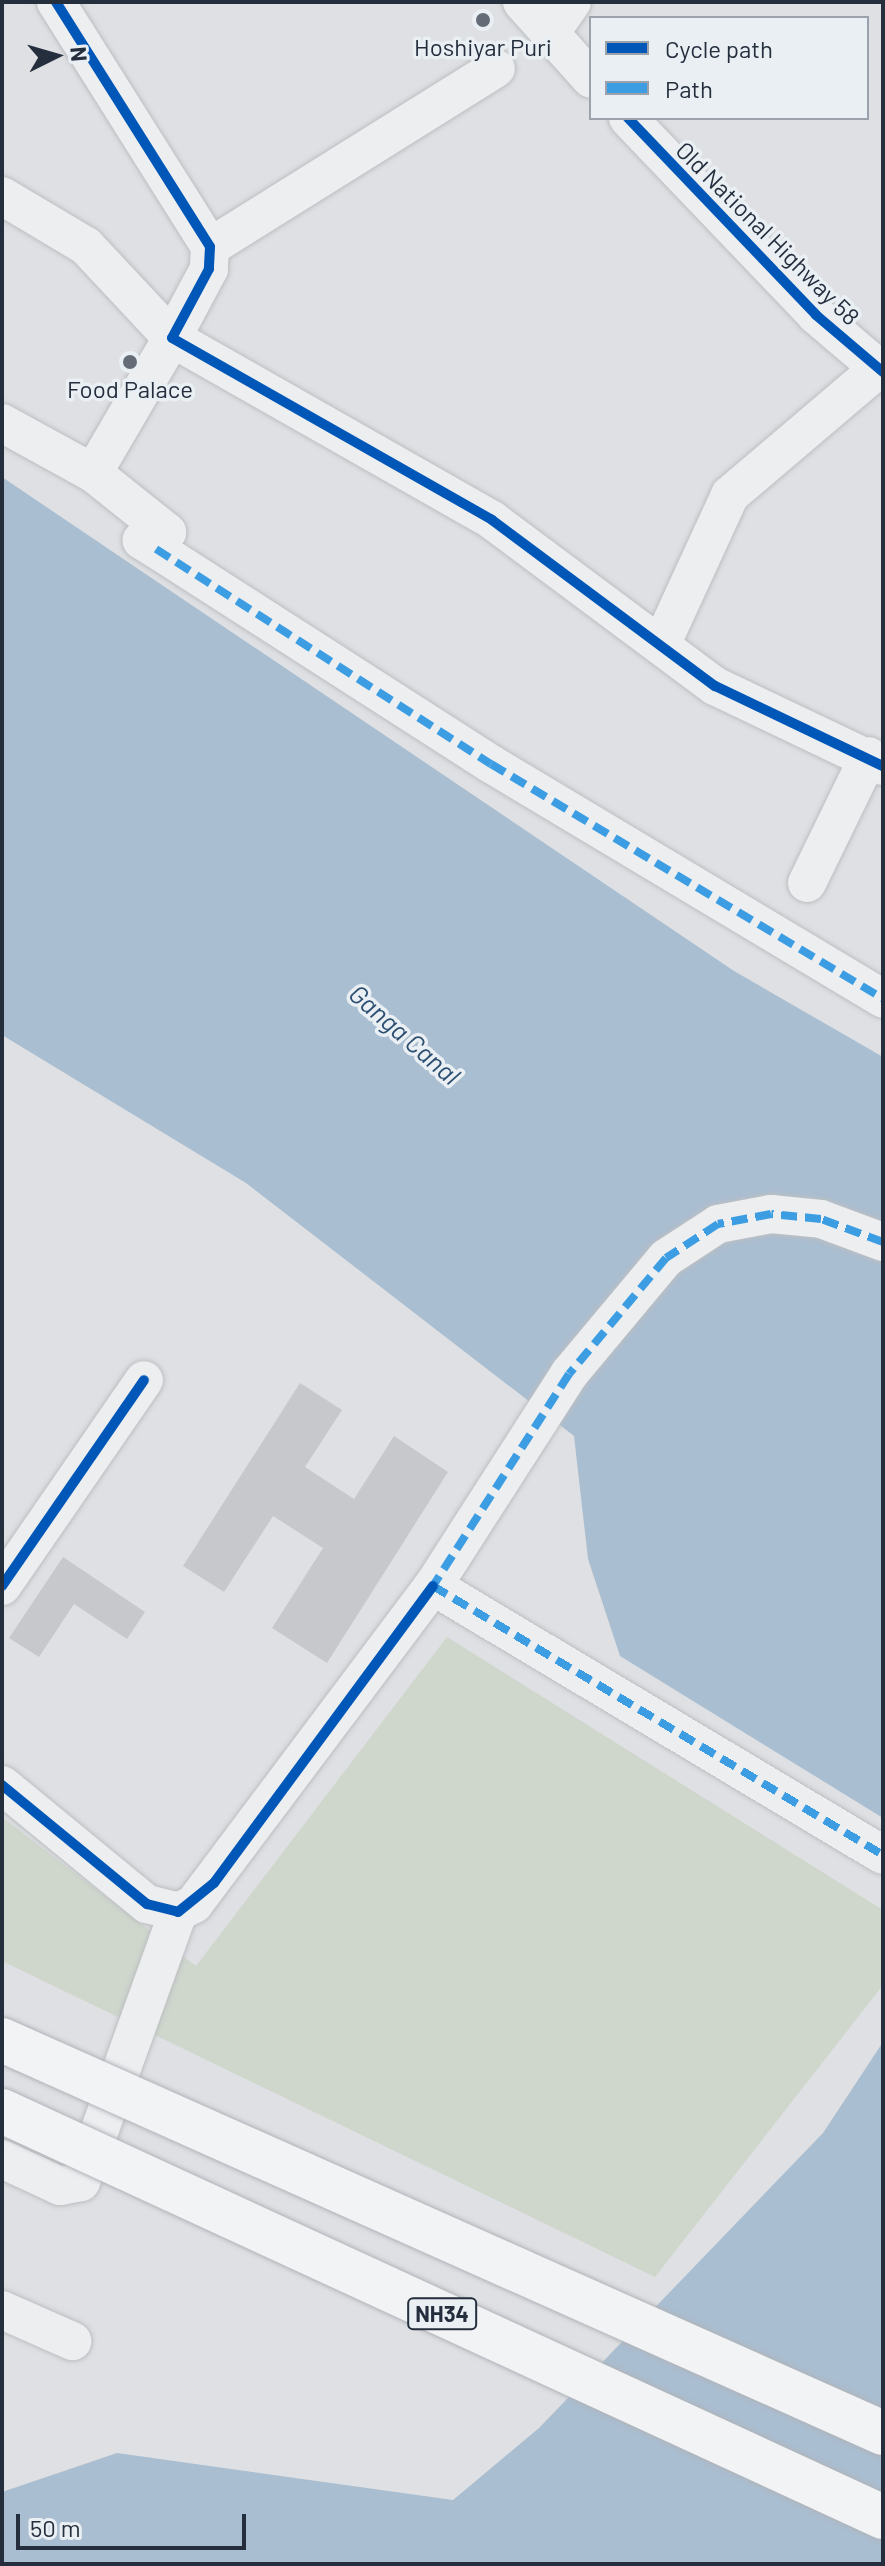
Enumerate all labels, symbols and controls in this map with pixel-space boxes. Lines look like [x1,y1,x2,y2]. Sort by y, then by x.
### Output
marker: Hoshiyar Puri [474,11,492,29]
north arrow [16,16,96,96]
legend [589,16,869,120]
place label: Hoshiyar Puri [414,33,552,61]
text: Cycle path [665,34,773,63]
text: N [66,45,93,62]
text: Path [665,74,713,103]
street label: Old National Highway 58 [670,135,866,331]
marker: Food Palace [121,353,139,371]
place label: Food Palace [67,375,193,403]
water label: Ganga Canal [343,977,467,1091]
road number: NH34 [406,2296,478,2332]
scale bar [20,2498,250,2548]
text: 50 m [30,2513,81,2542]

